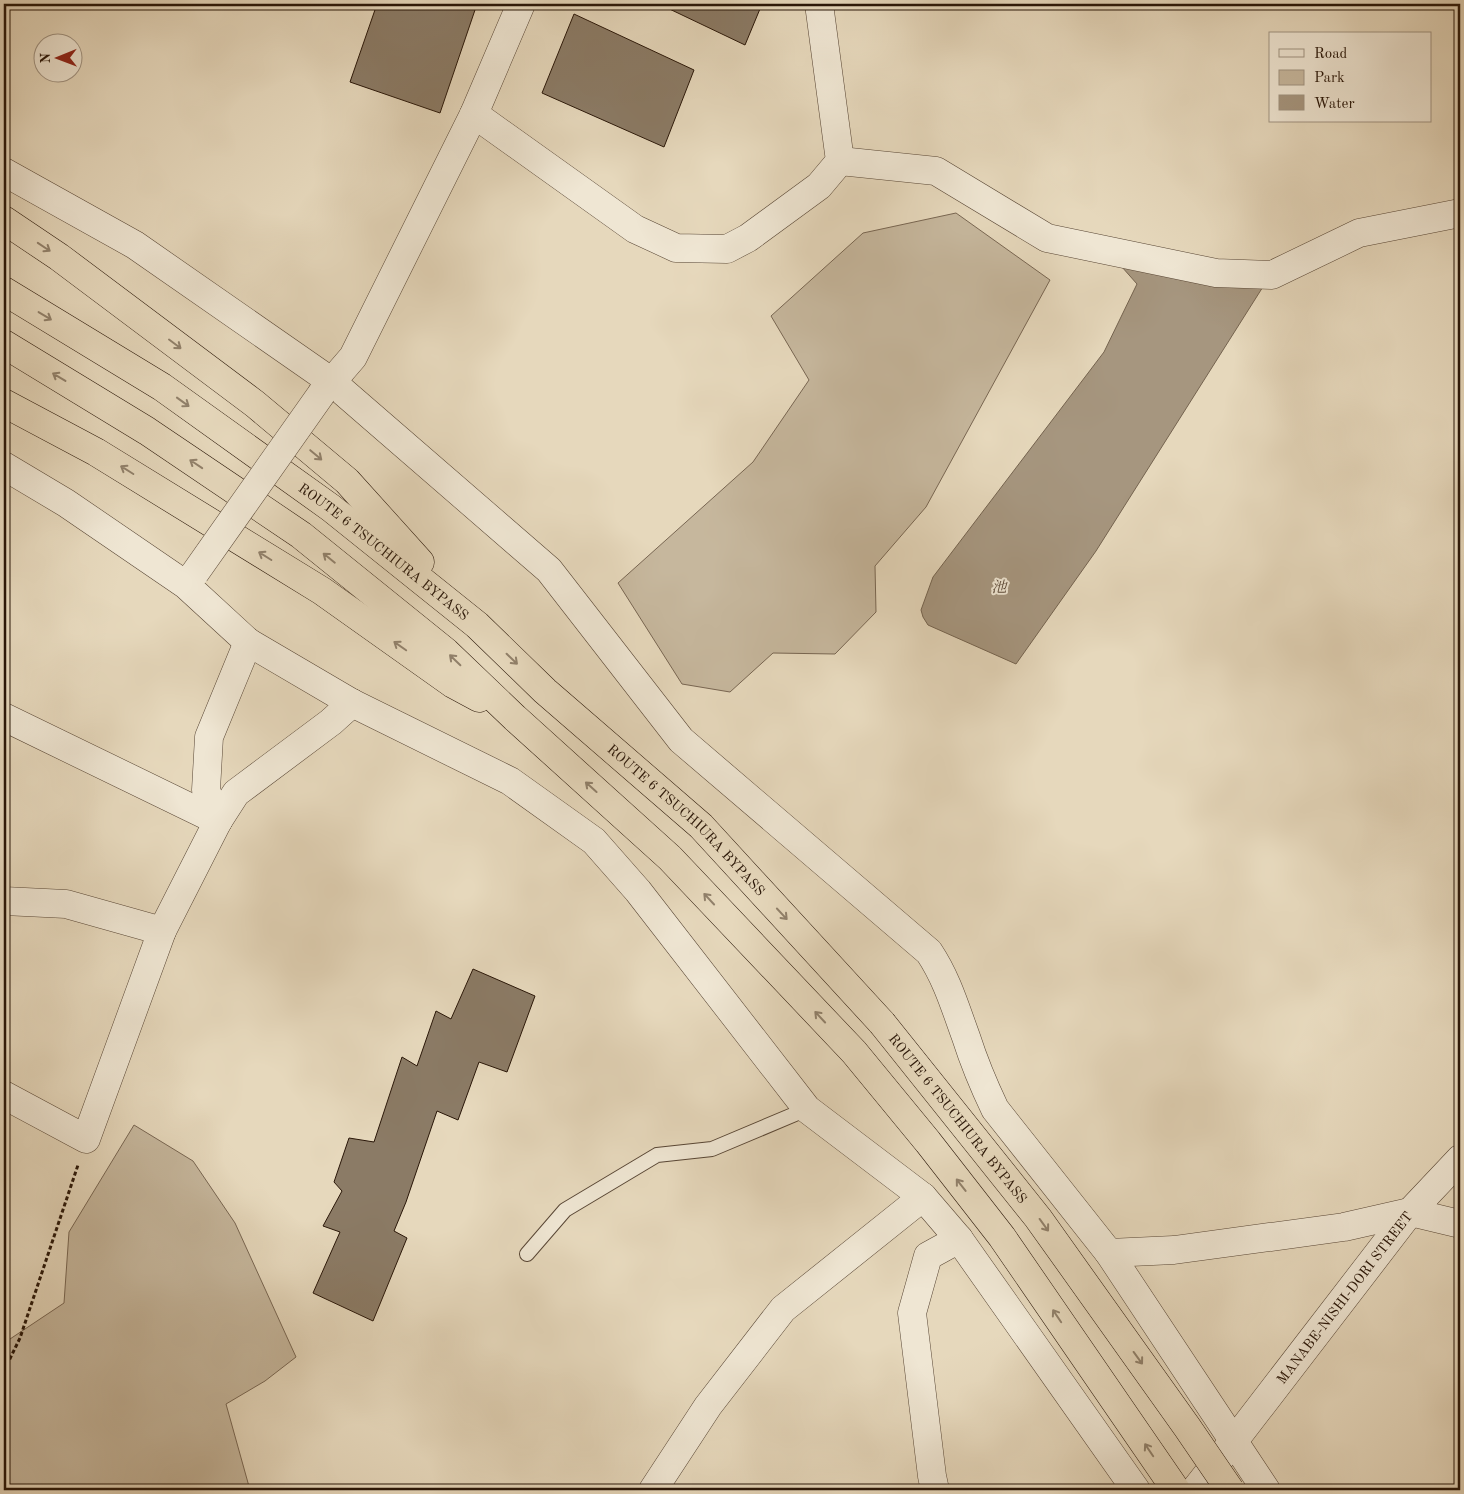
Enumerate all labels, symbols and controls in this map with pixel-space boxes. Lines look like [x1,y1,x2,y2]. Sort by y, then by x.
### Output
north arrow [32,32,82,82]
legend [1269,32,1432,122]
text: Road [1314,47,1348,62]
text: N [39,52,53,64]
text: Park [1314,71,1345,86]
text: Water [1314,97,1355,112]
one-way arrow [37,242,51,252]
one-way arrow [38,312,52,322]
one-way arrow [168,339,182,349]
one-way arrow [52,372,66,382]
one-way arrow [176,397,190,407]
one-way arrow [309,450,322,461]
one-way arrow [189,459,203,469]
one-way arrow [120,465,134,475]
street label: ROUTE 6 TSUCHIURA BYPASS [296,481,471,623]
one-way arrow [258,550,272,561]
one-way arrow [323,552,336,563]
water label: 池 [991,579,1008,596]
one-way arrow [393,641,407,651]
one-way arrow [505,652,517,664]
one-way arrow [448,654,461,666]
street label: ROUTE 6 TSUCHIURA BYPASS [604,742,767,899]
one-way arrow [585,781,598,793]
one-way arrow [703,892,715,905]
one-way arrow [776,908,788,921]
one-way arrow [815,1011,827,1023]
street label: ROUTE 6 TSUCHIURA BYPASS [886,1032,1029,1206]
one-way arrow [956,1178,967,1191]
street label: MANABE-NISHI-DORI STREET [1275,1209,1416,1387]
one-way arrow [1038,1218,1049,1232]
one-way arrow [1052,1309,1062,1323]
one-way arrow [1133,1350,1143,1364]
one-way arrow [1144,1443,1154,1457]

